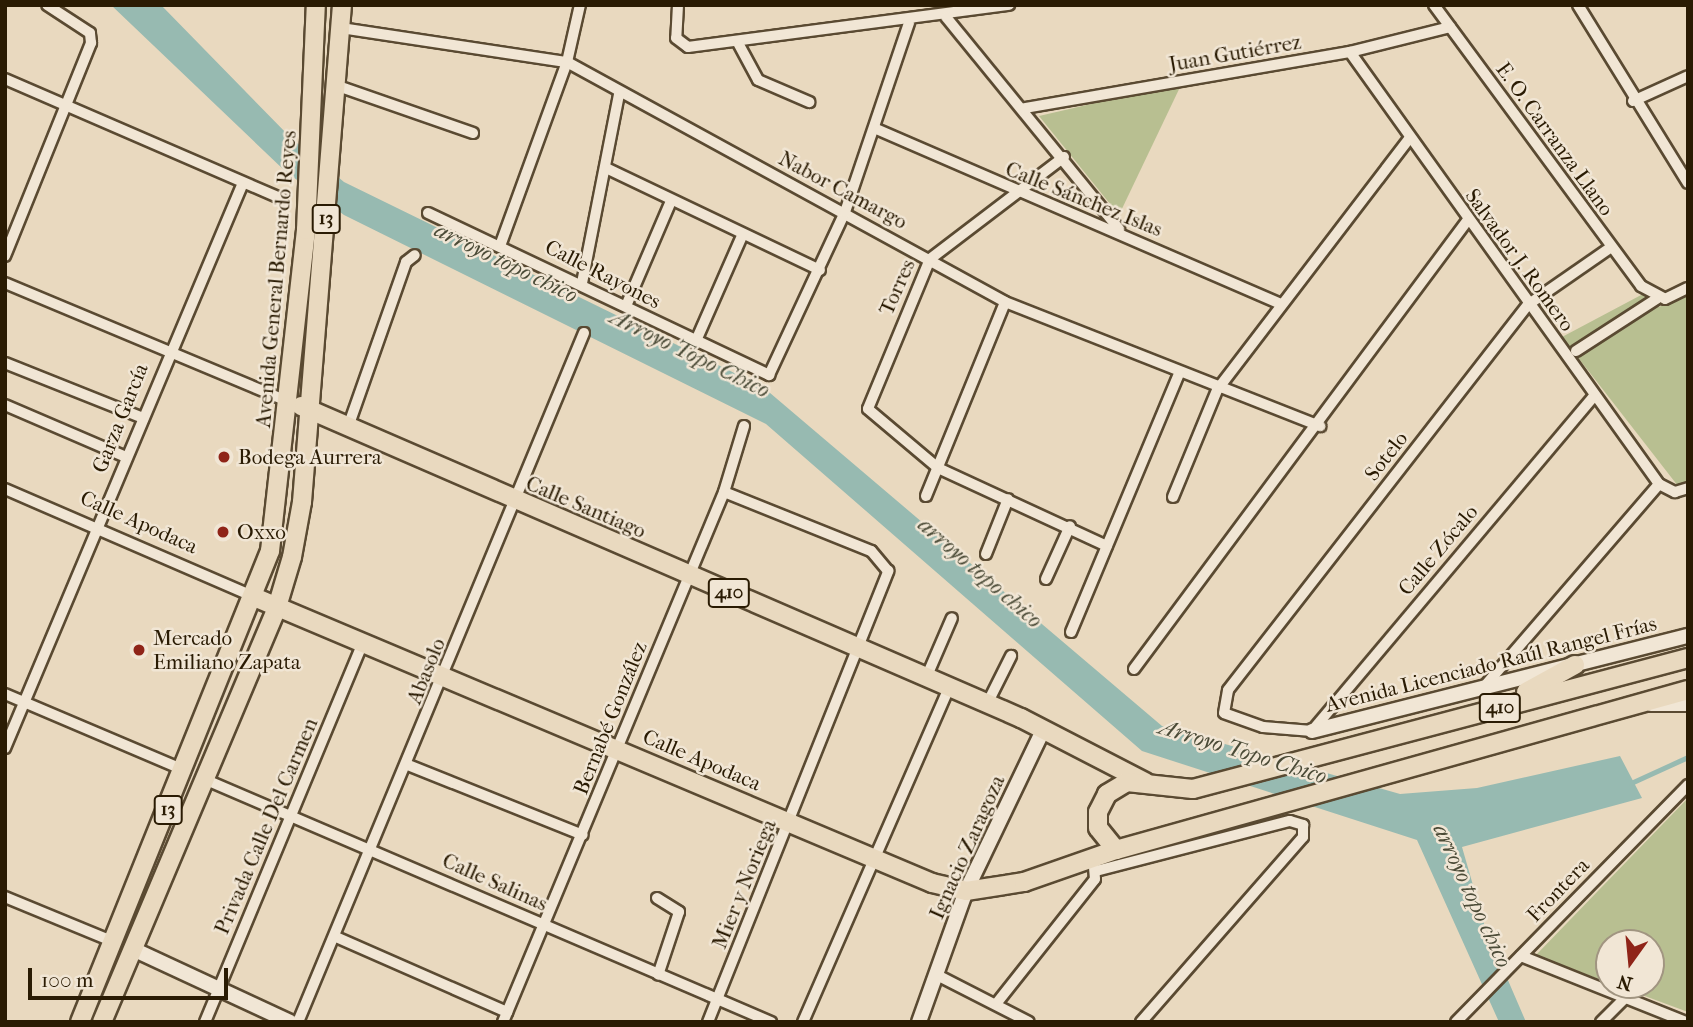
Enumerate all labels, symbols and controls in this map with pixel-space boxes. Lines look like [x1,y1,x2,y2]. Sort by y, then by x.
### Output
street label: Juan Gutiérrez [1167,29,1303,77]
street label: E. O. Carranza Llano [1491,57,1619,221]
street label: Avenida General Bernardo Reyes [250,129,302,429]
street label: Nabor Camargo [774,146,912,234]
street label: Calle Sánchez Islas [1002,156,1166,242]
street label: Salvador J. Romero [1460,184,1580,336]
road number: 13 [310,204,342,234]
water label: arroyo topo chico [430,217,582,309]
street label: Calle Rayones [541,234,665,314]
street label: Torres [874,255,920,319]
water label: Arroyo Topo Chico [606,304,774,404]
street label: Garza García [87,360,153,476]
street label: Sotelo [1359,426,1413,486]
place label: Bodega Aurrera [238,444,382,470]
marker: Bodega Aurrera [216,449,232,465]
street label: Calle Santiago [522,470,650,544]
street label: Calle Apodaca [76,485,202,559]
street label: Calle Zócalo [1393,500,1483,600]
water label: arroyo topo chico [912,512,1048,634]
place label: Oxxo [237,519,286,545]
marker: Oxxo [215,524,231,540]
road number: 410 [706,578,752,608]
street label: Avenida Licenciado Raúl Rangel Frías [1323,611,1659,717]
place label: Mercado Emiliano Zapata [153,625,301,675]
street label: Abasolo [401,634,451,708]
street label: Bernabé González [568,638,652,798]
marker: Mercado Emiliano Zapata [131,642,147,658]
road number: 410 [1477,692,1523,723]
water label: Arroyo Topo Chico [1156,713,1330,791]
street label: Privada Calle Del Carmen [209,714,323,938]
street label: Calle Apodaca [639,724,765,796]
street label: Ignacio Zaragoza [924,771,1010,923]
road number: 13 [152,794,184,825]
street label: Mier y Noriega [707,816,781,952]
water label: arroyo topo chico [1427,820,1517,972]
street label: Calle Salinas [439,848,551,916]
street label: Frontera [1521,853,1595,927]
north arrow [1595,929,1665,999]
scale bar [32,954,231,998]
text: 100 m [41,968,94,992]
text: N [1615,970,1635,995]

